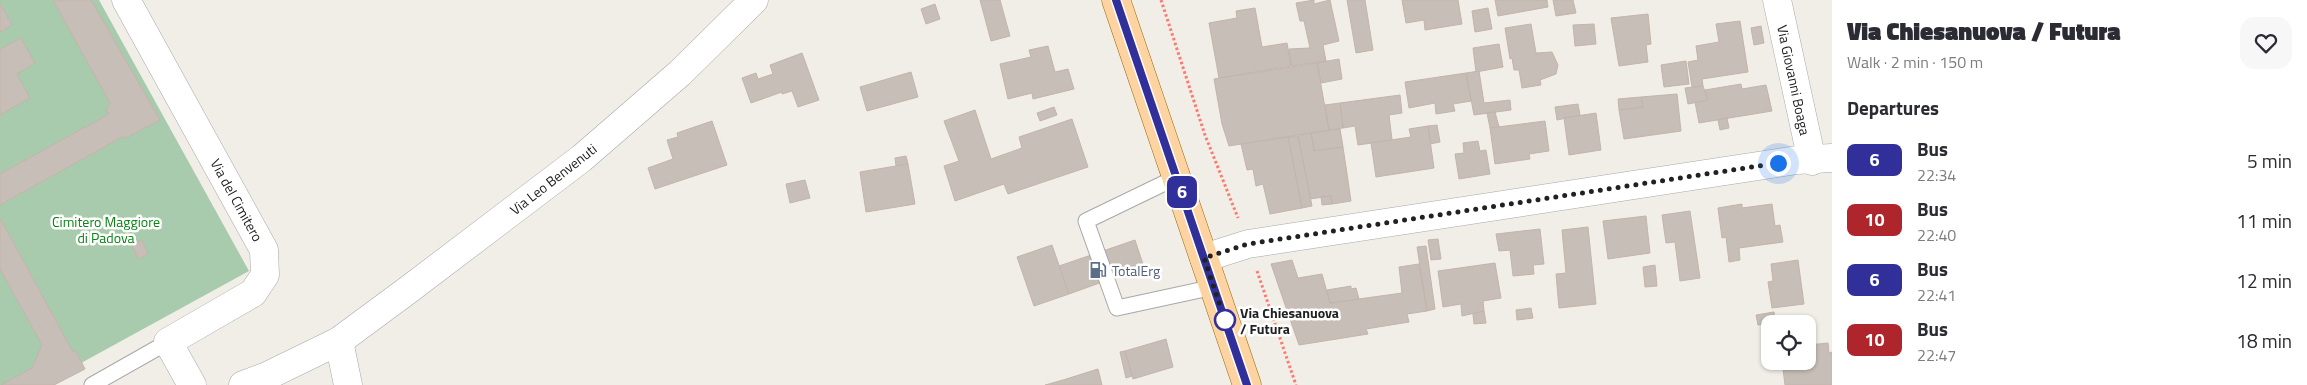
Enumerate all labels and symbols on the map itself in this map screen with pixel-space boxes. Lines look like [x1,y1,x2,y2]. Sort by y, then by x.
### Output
street label: Via Giovanni Boaga [1772,23,1816,137]
street label: Via Leo Benvenuti [505,138,601,220]
your location [1766,151,1791,176]
street label: Via del Cimitero [206,155,268,245]
line badge: 6 [1166,176,1198,208]
park label: Cimitero Maggiore di Padova [52,211,160,248]
fuel station icon: TotalErg [1088,260,1108,280]
place label: TotalErg [1112,260,1160,281]
place label: Via Chiesanuova / Futura [1240,302,1339,339]
marker: Via Chiesanuova / Futura [1214,309,1236,331]

